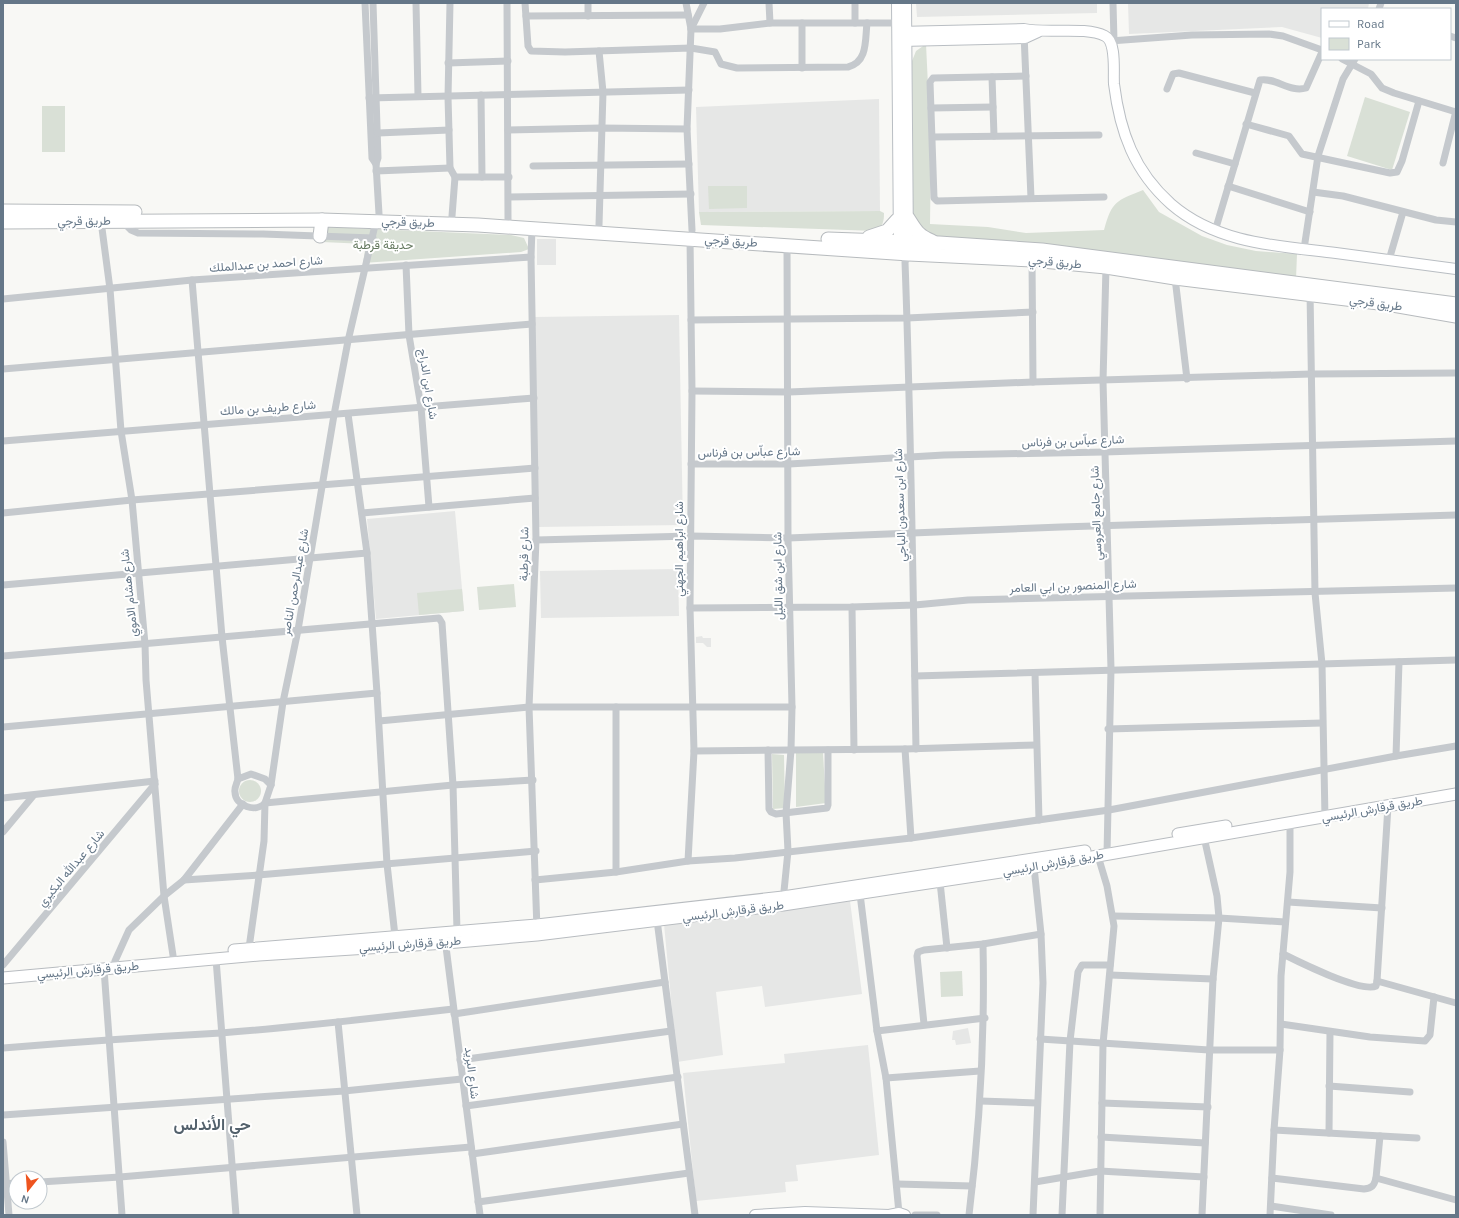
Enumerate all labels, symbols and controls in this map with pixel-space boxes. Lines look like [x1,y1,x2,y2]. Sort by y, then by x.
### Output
legend [1321,8,1451,60]
text: Road [1357,17,1385,31]
text: Park [1357,37,1382,51]
street label: طريق قرجي [57,214,111,231]
street label: طريق قرجي [381,214,435,233]
street label: طريق قرجي [704,232,758,253]
park label: حديقة قرطبة [353,238,413,253]
street label: شارع احمد بن عبدالملك [209,253,323,277]
street label: طريق قرجي [1028,253,1082,274]
street label: طريق قرجي [1348,292,1404,317]
street label: شارع ابن الدراج [414,348,441,421]
street label: شارع طريف بن مالك [220,398,317,420]
street label: شارع عباّس بن فرناس [1021,431,1125,452]
street label: شارع عباّس بن فرناس [698,443,800,462]
street label: شارع ابن سعدون الباجي [891,448,912,562]
street label: شارع جامع العروسي [1087,465,1108,561]
street label: شارع ابراهيم الجهني [672,501,689,597]
street label: شارع عبدالرحمن الناصر [279,527,313,638]
street label: شارع قرطبة [517,527,533,581]
street label: شارع ابن شق الليل [770,532,788,620]
street label: شارع هشام الاموي [117,548,144,638]
street label: شارع المنصور بن ابي العامر [1008,577,1137,598]
street label: طريق قرقارش الرئيسي [1320,793,1424,828]
street label: شارع عبدالله البكيري [35,827,110,911]
street label: طريق قرقارش الرئيسي [1001,847,1105,882]
street label: طريق قرقارش الرئيسي [681,898,785,927]
street label: طريق قرقارش الرئيسي [358,933,462,958]
street label: طريق قرقارش الرئيسي [36,959,140,984]
street label: شارع البريد [460,1046,482,1100]
district label: حي الأندلس [173,1115,251,1138]
north arrow [8,1170,48,1210]
text: N [20,1192,31,1206]

